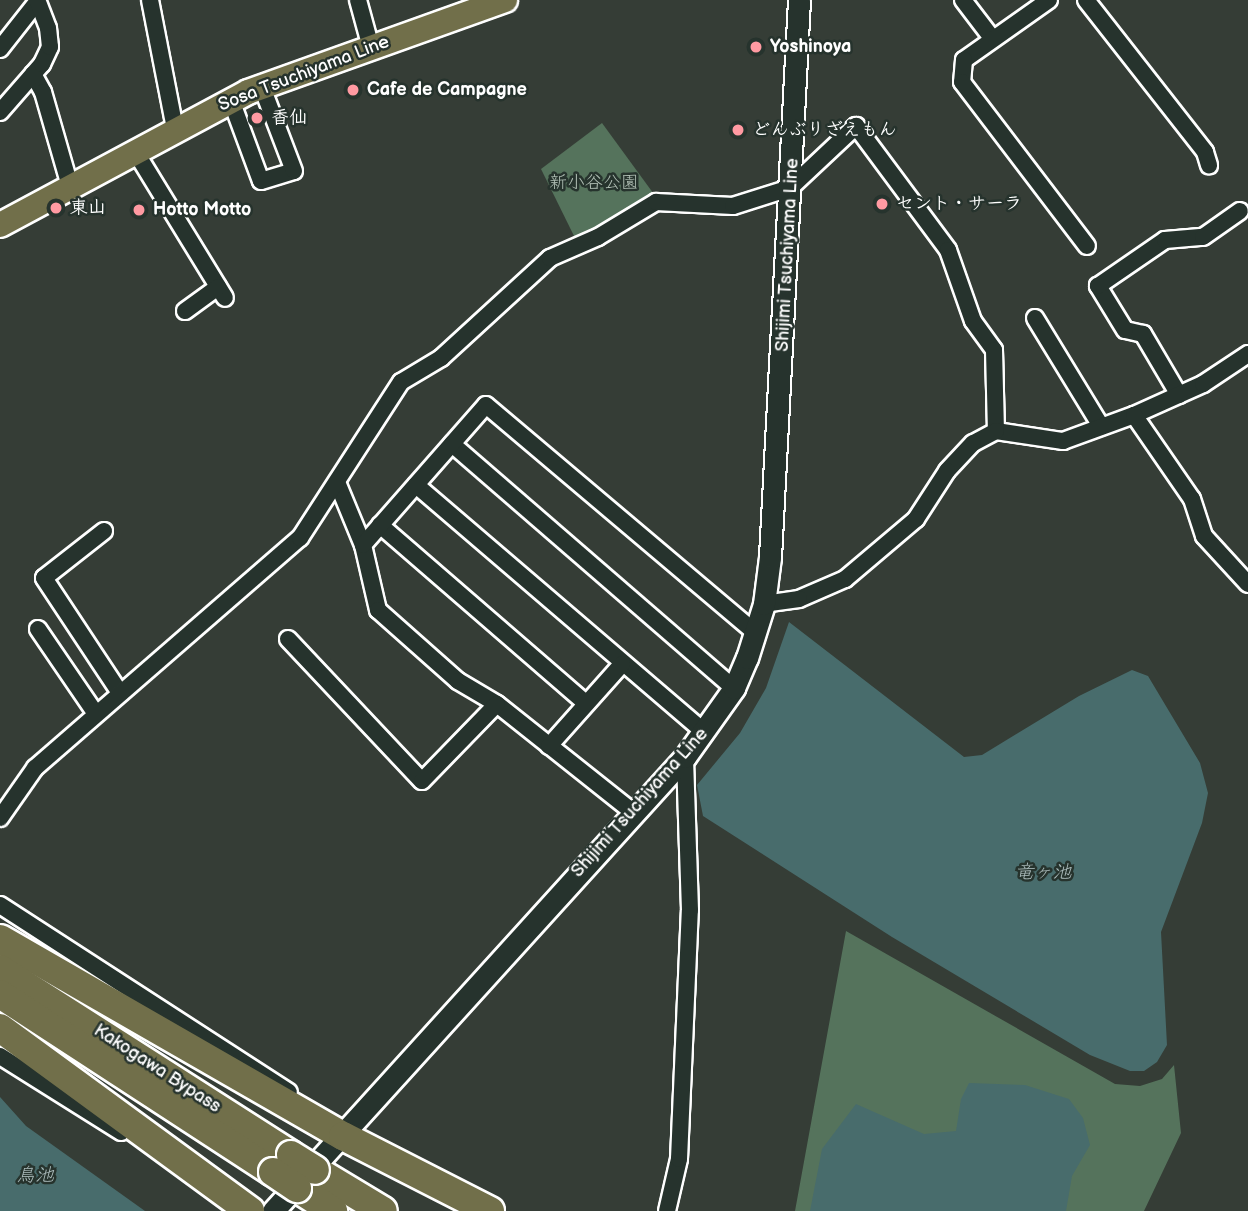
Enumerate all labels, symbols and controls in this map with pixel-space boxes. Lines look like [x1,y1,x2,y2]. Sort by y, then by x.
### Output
street label: Sosa Tsuchiyama Line [215,31,393,117]
place label: Yoshinoya [770,36,851,58]
marker: Yoshinoya [748,39,764,55]
place label: Cafe de Campagne [367,79,527,101]
marker: Cafe de Campagne [345,82,361,98]
place label: 香仙 [271,107,307,129]
marker: 香仙 [249,110,265,126]
place label: どんぶりざえもん [752,119,896,141]
marker: どんぶりざえもん [730,122,746,138]
street label: Shijimi Tsuchiyama Line [772,157,804,353]
park label: 新小谷公園 [549,172,639,194]
place label: セント・サーラ [896,193,1022,215]
marker: セント・サーラ [874,196,890,212]
place label: 東山 [70,197,106,219]
place label: Hotto Motto [153,199,251,221]
marker: 東山 [48,200,64,216]
marker: Hotto Motto [131,202,147,218]
street label: Shijimi Tsuchiyama Line [567,724,713,882]
water label: 竜ヶ池 [1015,862,1071,884]
street label: Kakogawa Bypass [90,1020,224,1118]
water label: 鳥池 [16,1165,54,1187]

